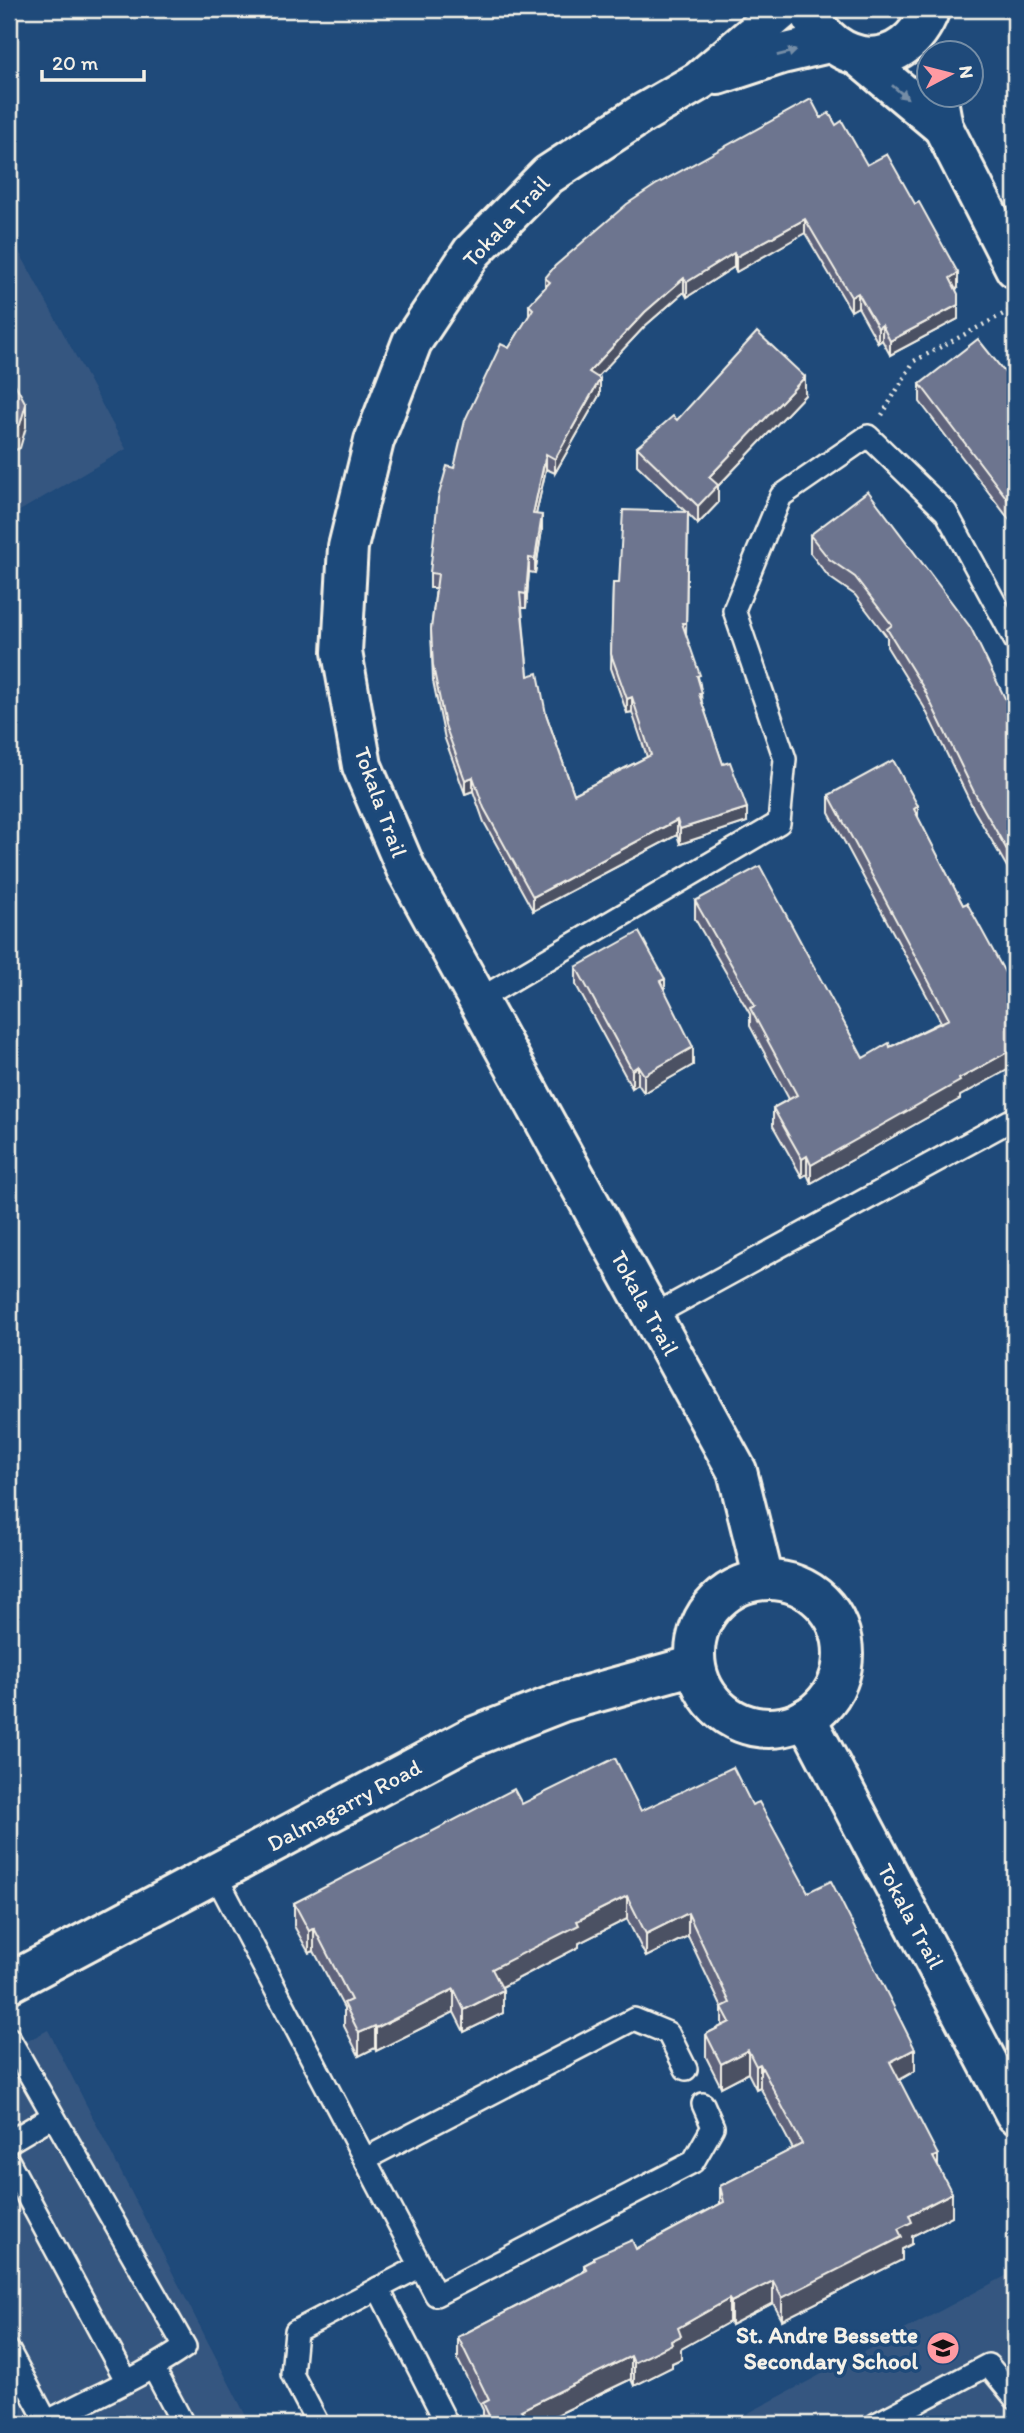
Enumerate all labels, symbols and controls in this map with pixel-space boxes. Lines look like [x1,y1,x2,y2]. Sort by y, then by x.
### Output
scale bar [42,38,144,82]
north arrow [916,38,986,108]
one-way arrow [776,47,798,58]
text: 20 m [52,50,99,75]
text: N [954,64,979,80]
one-way arrow [891,84,909,99]
street label: Tokala Trail [456,169,556,273]
street label: Tokala Trail [348,743,414,862]
street label: Tokala Trail [605,1246,686,1361]
street label: Dalmagarry Road [262,1752,426,1857]
street label: Tokala Trail [871,1858,951,1974]
place label: St. Andre Bessette Secondary School [736,2321,918,2375]
school or university icon: St. Andre Bessette Secondary School [924,2329,962,2367]

